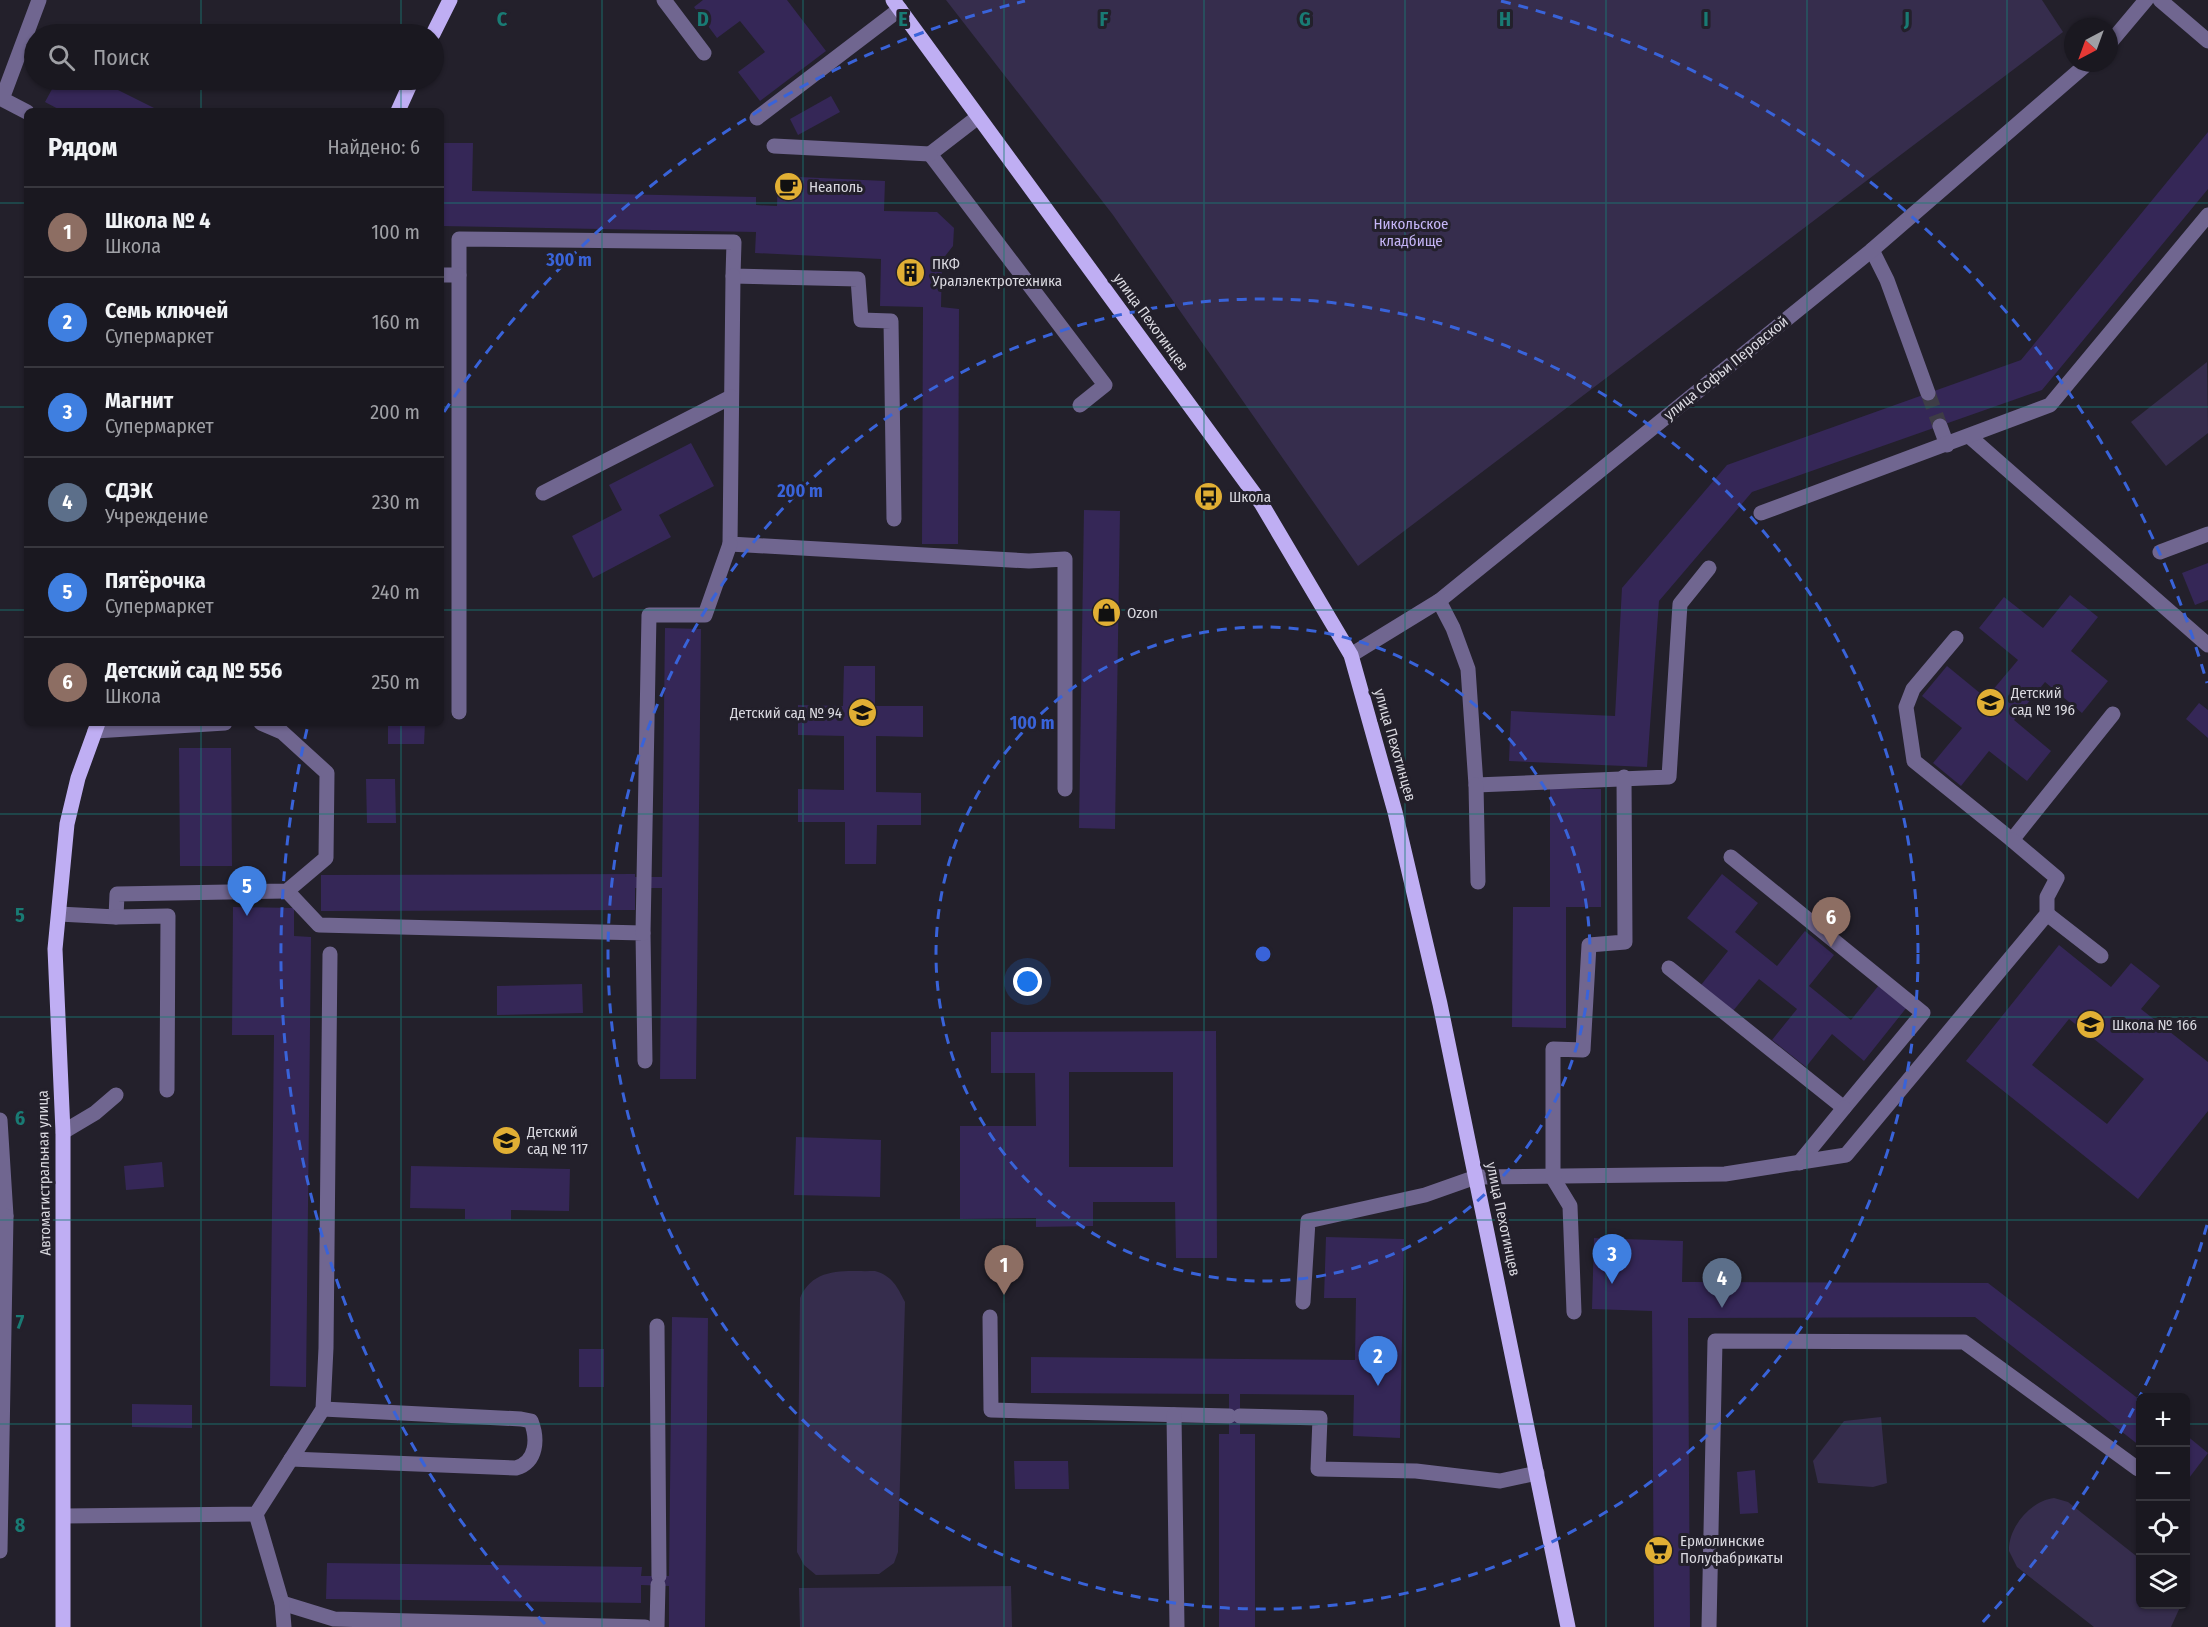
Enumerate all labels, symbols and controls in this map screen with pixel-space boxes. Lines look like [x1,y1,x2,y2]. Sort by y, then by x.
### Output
text: C [497,7,508,31]
text: D [697,7,709,31]
text: E [898,7,908,31]
text: F [1100,7,1109,31]
text: G [1299,7,1311,31]
text: H [1499,7,1511,31]
text: I [1703,7,1709,31]
text: J [1903,7,1910,31]
north arrow [2064,18,2118,72]
search box [24,24,444,90]
icon: search [45,41,78,74]
text: Поиск [93,44,149,71]
text: Рядом [48,132,117,163]
text: Найдено: 6 [327,135,420,159]
cafe icon: Неаполь [772,171,804,203]
place label: Неаполь [809,178,863,196]
text: Школа № 4 [105,207,211,234]
park label: Никольское кладбище [1373,215,1449,250]
text: 1 [63,220,72,244]
text: 100 m [371,220,420,244]
text: Школа [105,234,161,258]
text: 300 m [545,249,592,271]
place label: ПКФ Уралэлектротехника [931,255,1062,290]
building icon: ПКФ Уралэлектротехника [895,257,927,289]
street label: улица Пехотинцев [1110,270,1192,374]
text: Семь ключей [105,297,228,324]
text: 2 [63,310,72,334]
text: 160 m [372,310,420,334]
street label: улица Софьи Перовской [1660,312,1792,424]
text: Супермаркет [105,324,214,348]
text: Магнит [105,387,173,414]
text: 3 [63,400,72,424]
text: 200 m [370,400,420,424]
text: Супермаркет [105,414,214,438]
text: СДЭК [105,477,153,504]
text: 200 m [776,480,823,502]
bus stop icon: Школа [1192,481,1224,513]
place label: Школа [1229,488,1271,506]
text: 4 [62,490,73,514]
text: 230 m [372,490,420,514]
text: Учреждение [105,504,208,528]
text: Пятёрочка [105,567,206,594]
text: 5 [63,580,72,604]
text: 240 m [371,580,420,604]
text: Супермаркет [105,594,214,618]
shop icon: Ozon [1090,597,1122,629]
place label: Ozon [1127,604,1158,622]
text: Детский сад № 556 [105,657,282,684]
text: 6 [62,670,73,694]
text: 250 m [372,670,420,694]
text: Школа [105,684,161,708]
place label: Детский сад № 196 [2010,684,2075,719]
school or university icon: Детский сад № 196 [1974,686,2006,718]
street label: улица Пехотинцев [1370,687,1420,803]
school or university icon: Детский сад № 94 [847,697,879,729]
place label: Детский сад № 94 [729,704,842,722]
text: 100 m [1010,712,1054,734]
pin: 5 [228,866,266,916]
pin: 6 [1812,898,1850,947]
text: 5 [15,903,25,927]
centre of rings [1253,944,1273,964]
your location [1013,967,1042,996]
school or university icon: Школа № 166 [2075,1009,2107,1041]
place label: Школа № 166 [2112,1016,2197,1034]
street label: Автомагистральная улица [34,1090,54,1256]
text: 6 [15,1106,25,1130]
place label: Детский сад № 117 [526,1123,588,1158]
school or university icon: Детский сад № 117 [490,1125,522,1157]
street label: улица Пехотинцев [1482,1160,1524,1278]
pin: 3 [1592,1234,1632,1284]
pin: 1 [984,1246,1024,1295]
pin: 4 [1702,1258,1742,1308]
text: 7 [16,1310,25,1334]
pin: 2 [1358,1336,1398,1386]
map controls [2136,1393,2190,1609]
button: + [2136,1393,2190,1447]
button: − [2136,1447,2190,1501]
button: locate [2136,1501,2190,1555]
text: 8 [15,1513,26,1537]
place label: Ермолинские Полуфабрикаты [1680,1532,1783,1567]
supermarket icon: Ермолинские Полуфабрикаты [1643,1534,1675,1566]
button: layers [2136,1555,2190,1609]

